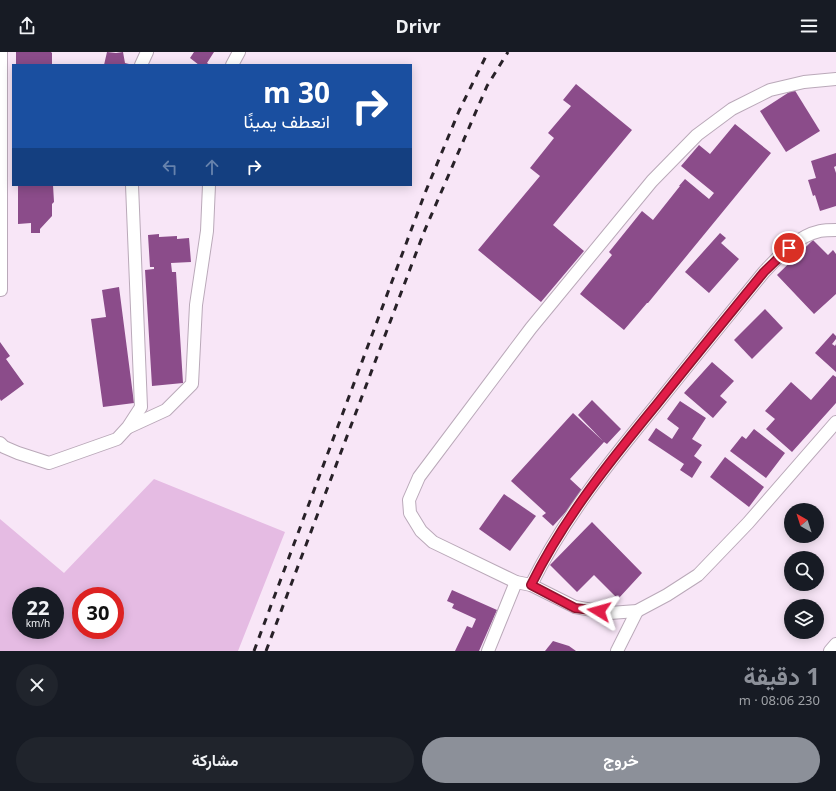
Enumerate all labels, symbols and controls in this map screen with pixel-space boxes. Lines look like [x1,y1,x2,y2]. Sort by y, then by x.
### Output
text: Drivr [396,14,440,38]
icon: share [16,15,38,37]
icon: menu [798,15,820,37]
text: 30 m [263,73,330,111]
icon: right [344,80,396,132]
text: انعطف يمينًا [244,109,330,133]
icon: left [159,156,181,178]
icon: ahead [201,156,223,178]
icon: right [243,156,265,178]
pin [772,231,806,265]
icon: arrive [778,237,800,259]
north arrow [784,503,824,543]
map controls [784,503,824,639]
button: search [784,551,824,591]
speed limit sign: 30 [72,587,124,639]
position arrow [578,590,620,632]
text: 22 [27,594,49,621]
button: layers [784,599,824,639]
text: km/h [26,616,50,630]
text: 1 دقيقة [743,659,820,692]
button: close [16,664,58,706]
text: 230 m · 08:06 [739,691,820,709]
button: مشاركة [16,737,414,783]
button: خروج [422,737,820,783]

